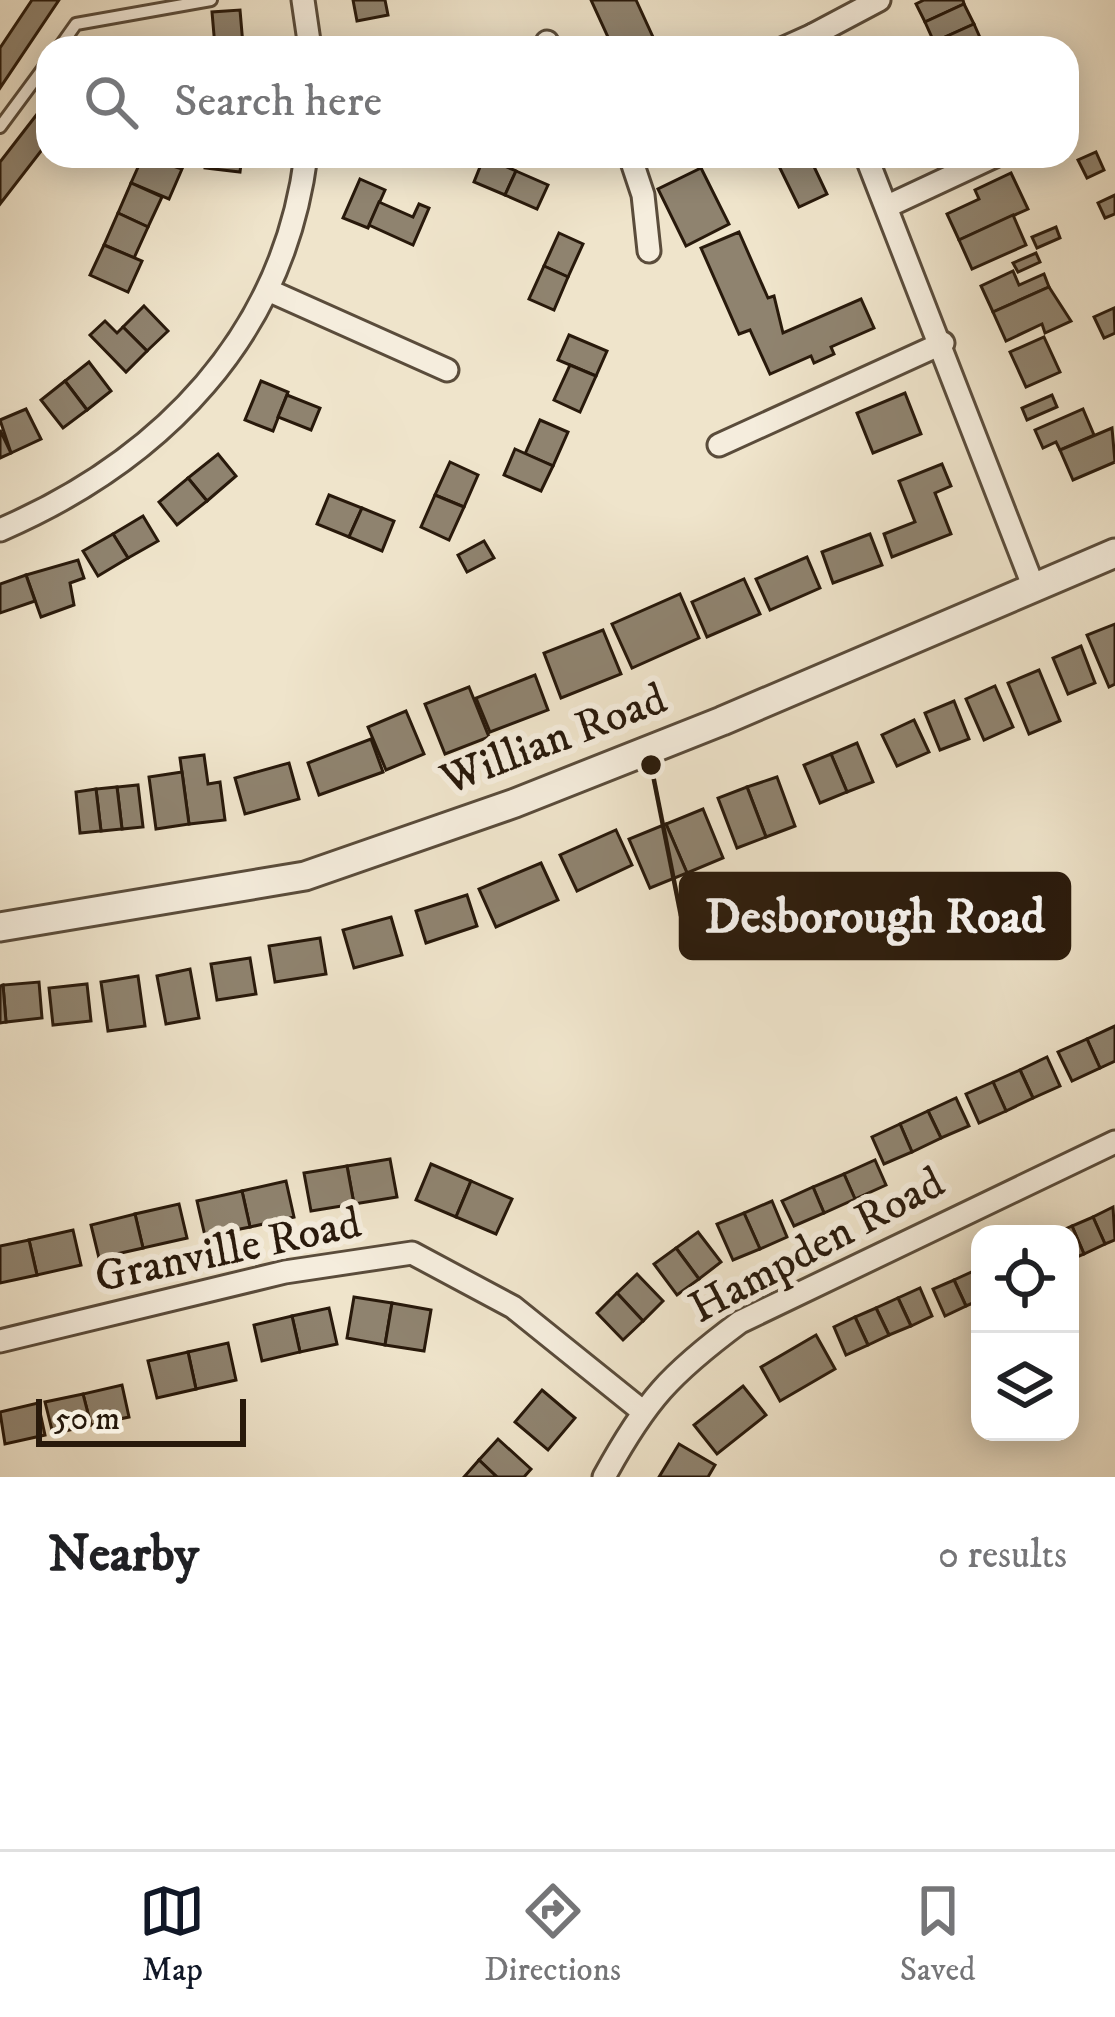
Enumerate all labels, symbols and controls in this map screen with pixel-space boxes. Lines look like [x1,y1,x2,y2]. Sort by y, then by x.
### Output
search box [36,36,1079,168]
icon: search [78,69,144,135]
text: Search here [174,74,382,130]
street label: Willian Road [432,671,675,809]
callout: Desborough Road [681,874,1069,958]
text: Desborough Road [705,888,1046,948]
street label: Hampden Road [680,1155,955,1337]
street label: Granville Road [90,1195,367,1306]
map controls [971,1225,1079,1441]
button: locate [971,1225,1079,1333]
button: layers [971,1333,1079,1441]
scale bar [36,1393,246,1446]
text: 50 m [54,1399,120,1440]
text: Nearby [48,1523,199,1587]
text: 0 results [938,1531,1067,1580]
tab: Map [139,1878,205,1991]
tab: Directions [484,1878,621,1991]
tab: Saved [900,1878,976,1991]

